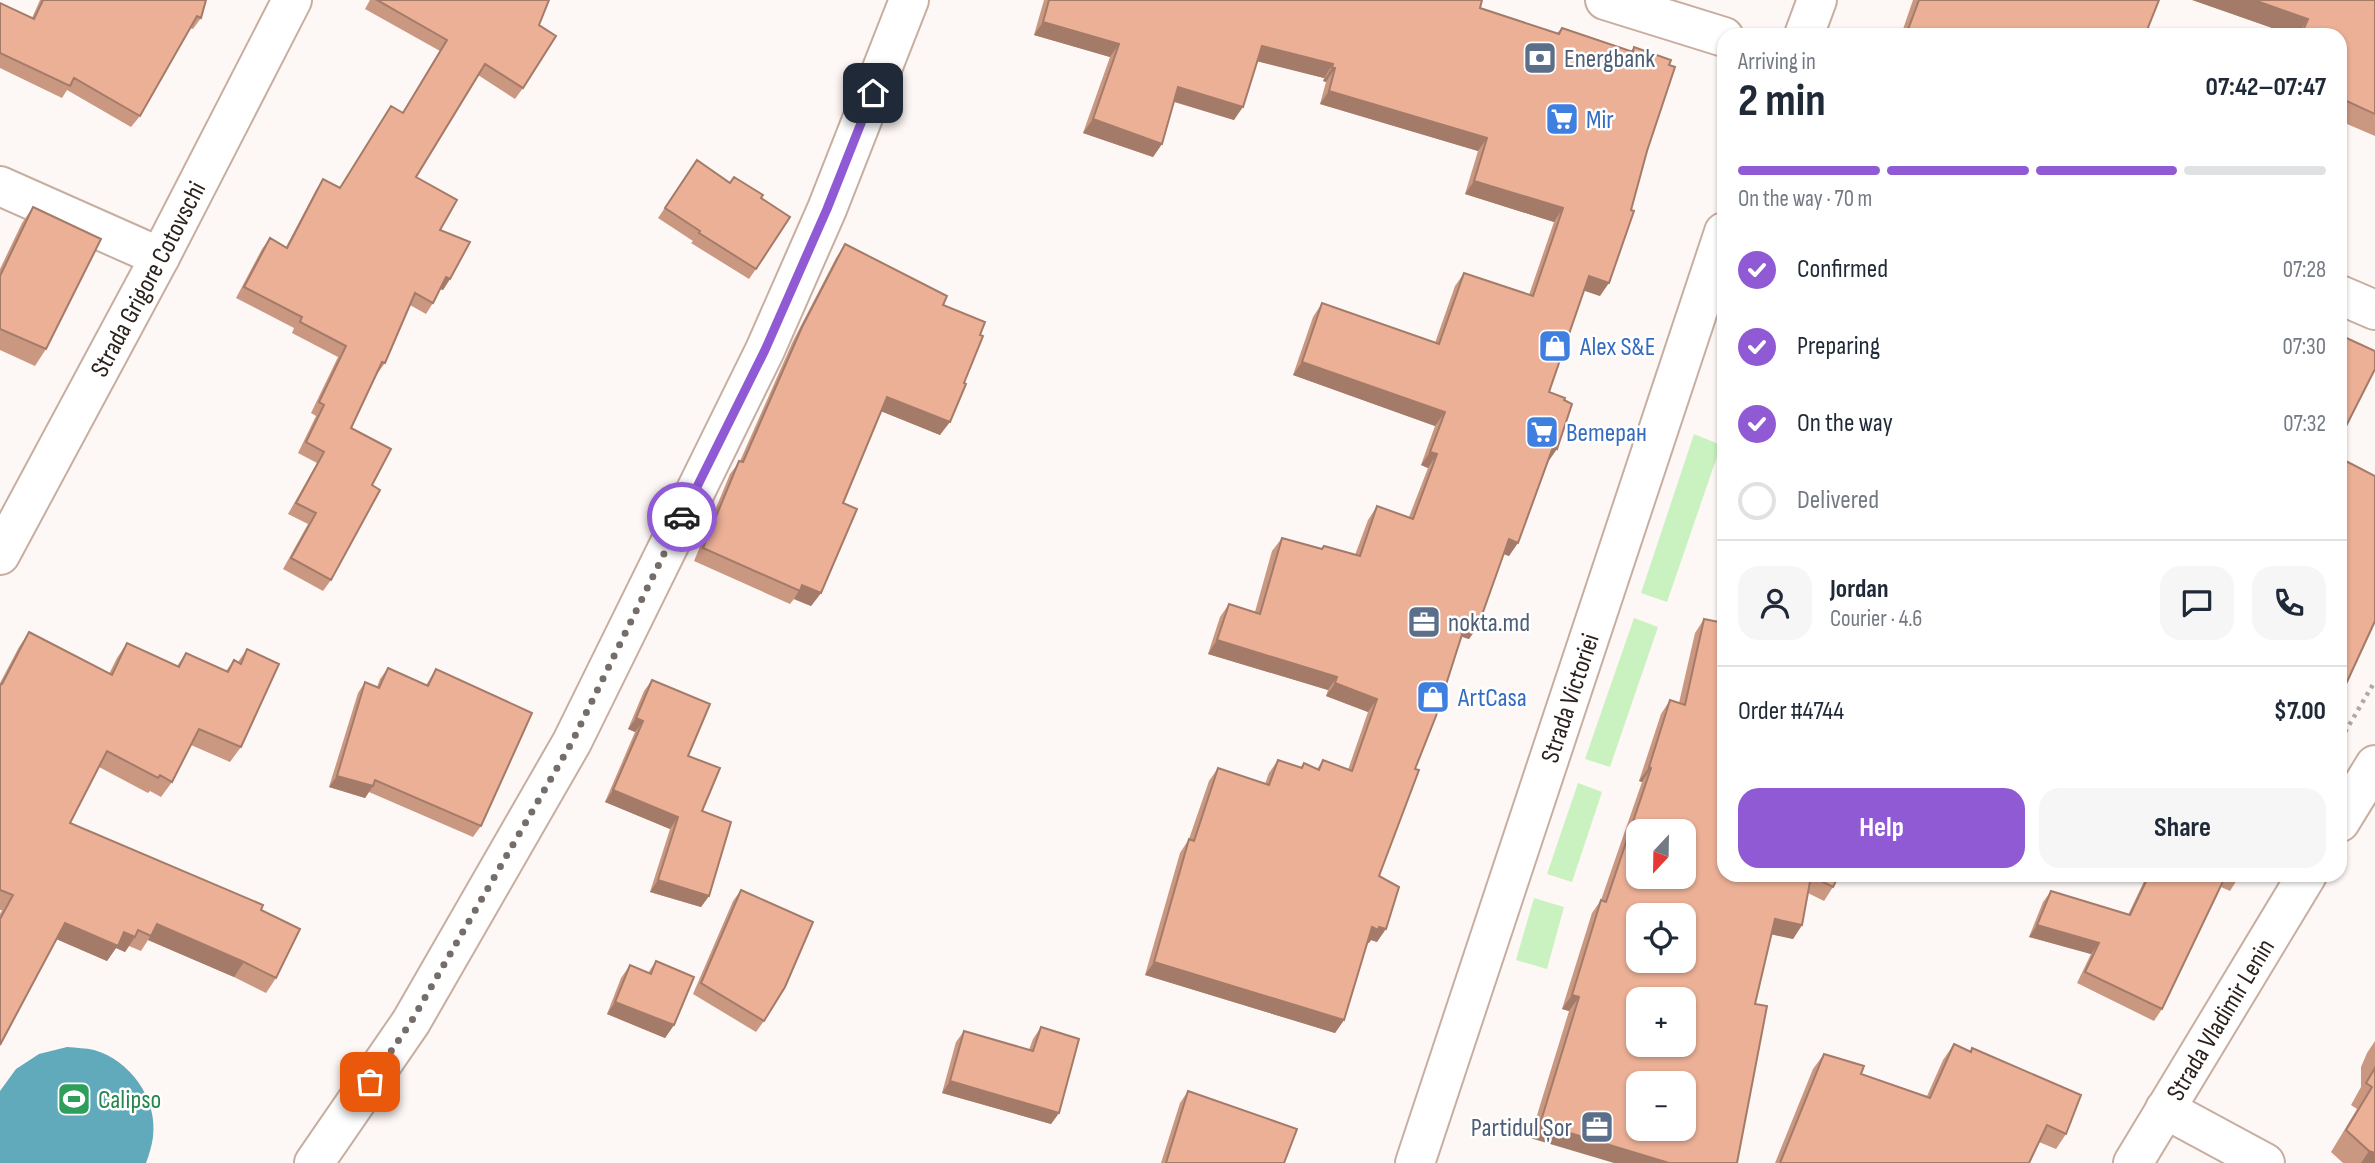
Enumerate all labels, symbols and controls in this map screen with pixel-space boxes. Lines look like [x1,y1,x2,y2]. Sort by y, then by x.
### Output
bank icon: Energbank [1521,39,1559,77]
place label: Energbank [1564,44,1655,75]
text: Arriving in [1738,48,1816,76]
pin [843,63,903,123]
text: 07:42–07:47 [2206,72,2326,103]
icon: home [854,74,892,112]
text: 2 min [1738,74,1826,129]
supermarket icon: Mir [1543,100,1581,138]
place label: Mir [1586,105,1614,136]
street label: Strada Grigore Cotovschi [85,177,213,383]
text: On the way · 70 m [1738,185,1872,213]
icon: check [1738,251,1776,289]
text: Confirmed [1797,254,1888,285]
text: 07:28 [2283,256,2326,284]
shop icon: Alex S&E [1536,327,1574,365]
icon: check [1738,328,1776,366]
text: Preparing [1797,331,1880,362]
place label: Alex S&E [1579,332,1655,363]
text: 07:30 [2283,333,2326,361]
icon: check [1738,405,1776,443]
text: On the way [1797,408,1893,439]
text: 07:32 [2283,410,2326,438]
supermarket icon: Ветеран [1523,413,1561,451]
place label: Ветеран [1566,418,1647,449]
courier [647,482,717,552]
text: Delivered [1797,485,1879,516]
icon: car [663,498,701,536]
button: person [1738,566,1812,640]
button: chat [2160,566,2234,640]
button: phone [2252,566,2326,640]
text: Jordan [1830,574,1888,605]
office icon: nokta.md [1405,603,1443,641]
text: Courier · 4.6 [1830,605,1922,633]
place label: nokta.md [1448,608,1530,639]
street label: Strada Victoriei [1535,630,1607,767]
shop icon: ArtCasa [1414,678,1452,716]
place label: ArtCasa [1457,683,1527,714]
text: Order #4744 [1738,696,1844,727]
text: $7.00 [2274,696,2326,727]
button: Help [1738,788,2025,868]
button: Share [2039,788,2326,868]
north arrow [1626,819,1696,889]
map controls [1626,819,1696,1141]
button: locate [1626,903,1696,973]
street label: Strada Vladimir Lenin [2160,933,2282,1107]
button: + [1626,987,1696,1057]
pin [340,1052,400,1112]
icon: bag [351,1063,389,1101]
button: − [1626,1071,1696,1141]
sports icon: Calipso [55,1080,93,1118]
place label: Calipso [98,1085,161,1116]
office icon: Partidul Șor [1578,1108,1616,1146]
place label: Partidul Șor [1471,1113,1573,1144]

